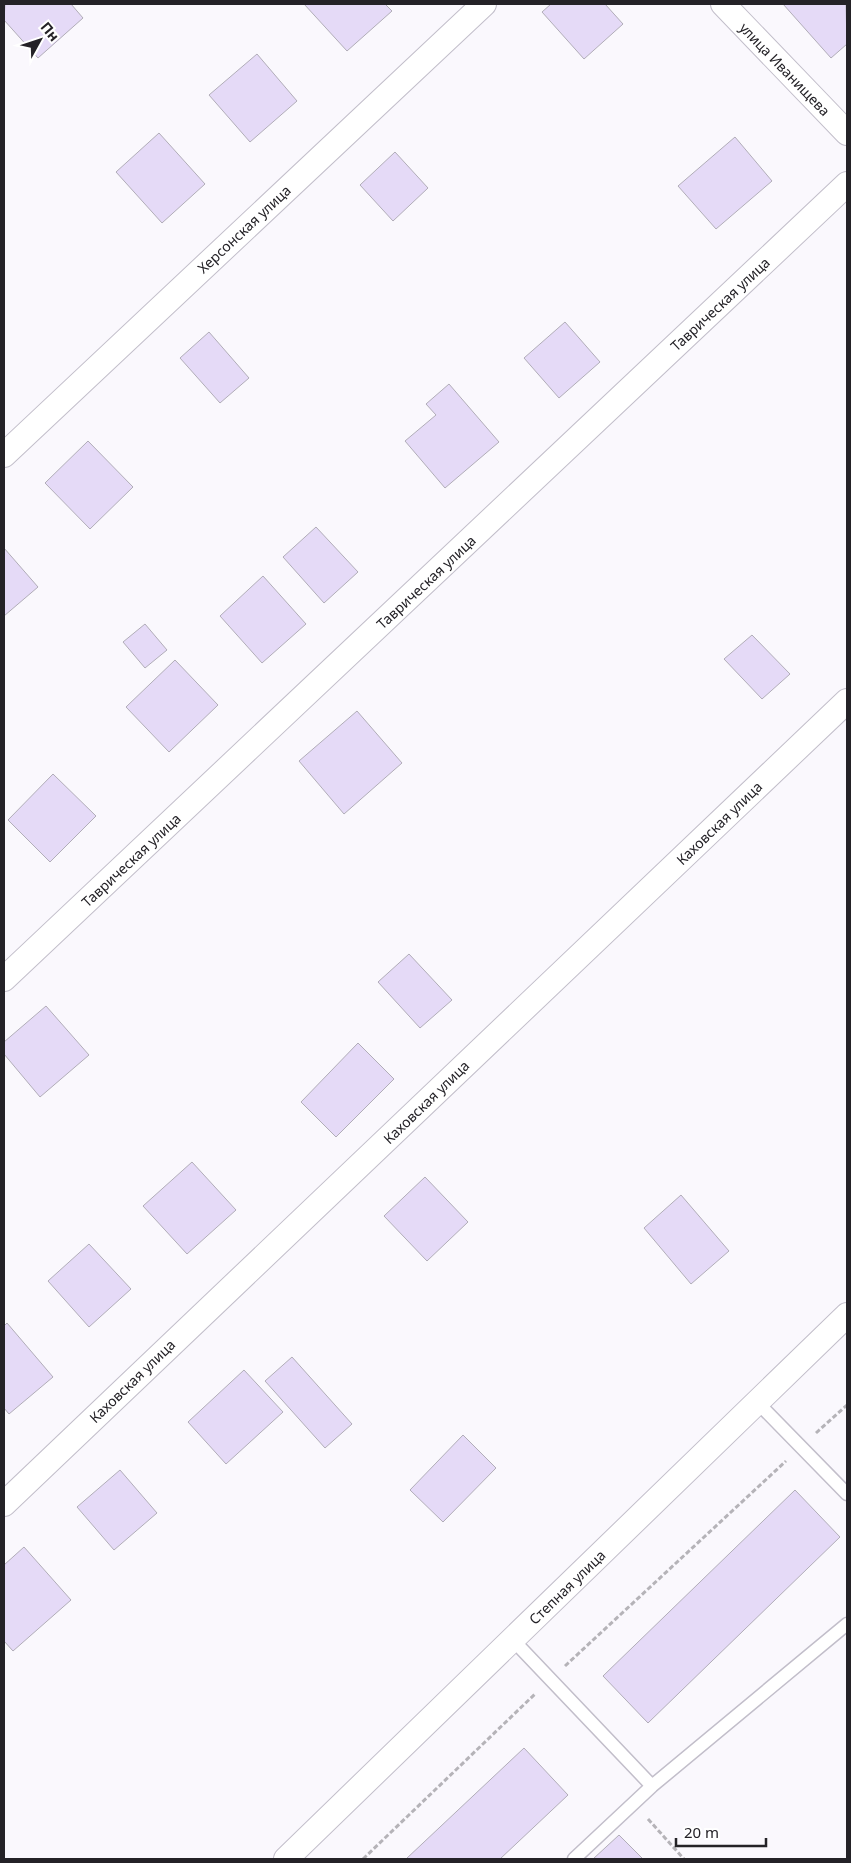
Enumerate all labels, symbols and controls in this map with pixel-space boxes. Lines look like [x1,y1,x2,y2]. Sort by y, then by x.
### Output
north arrow [15,15,65,65]
text: Пн [37,18,64,45]
street label: улица Иванищева [735,18,835,120]
street label: Херсонская улица [193,181,295,277]
street label: Таврическая улица [666,253,774,355]
street label: Таврическая улица [372,531,480,633]
street label: Каховская улица [672,777,766,869]
street label: Таврическая улица [77,809,185,911]
street label: Каховская улица [379,1056,473,1148]
street label: Каховская улица [85,1335,179,1427]
street label: Степная улица [525,1546,609,1628]
scale bar [676,1816,766,1848]
text: 20 m [684,1822,719,1842]

